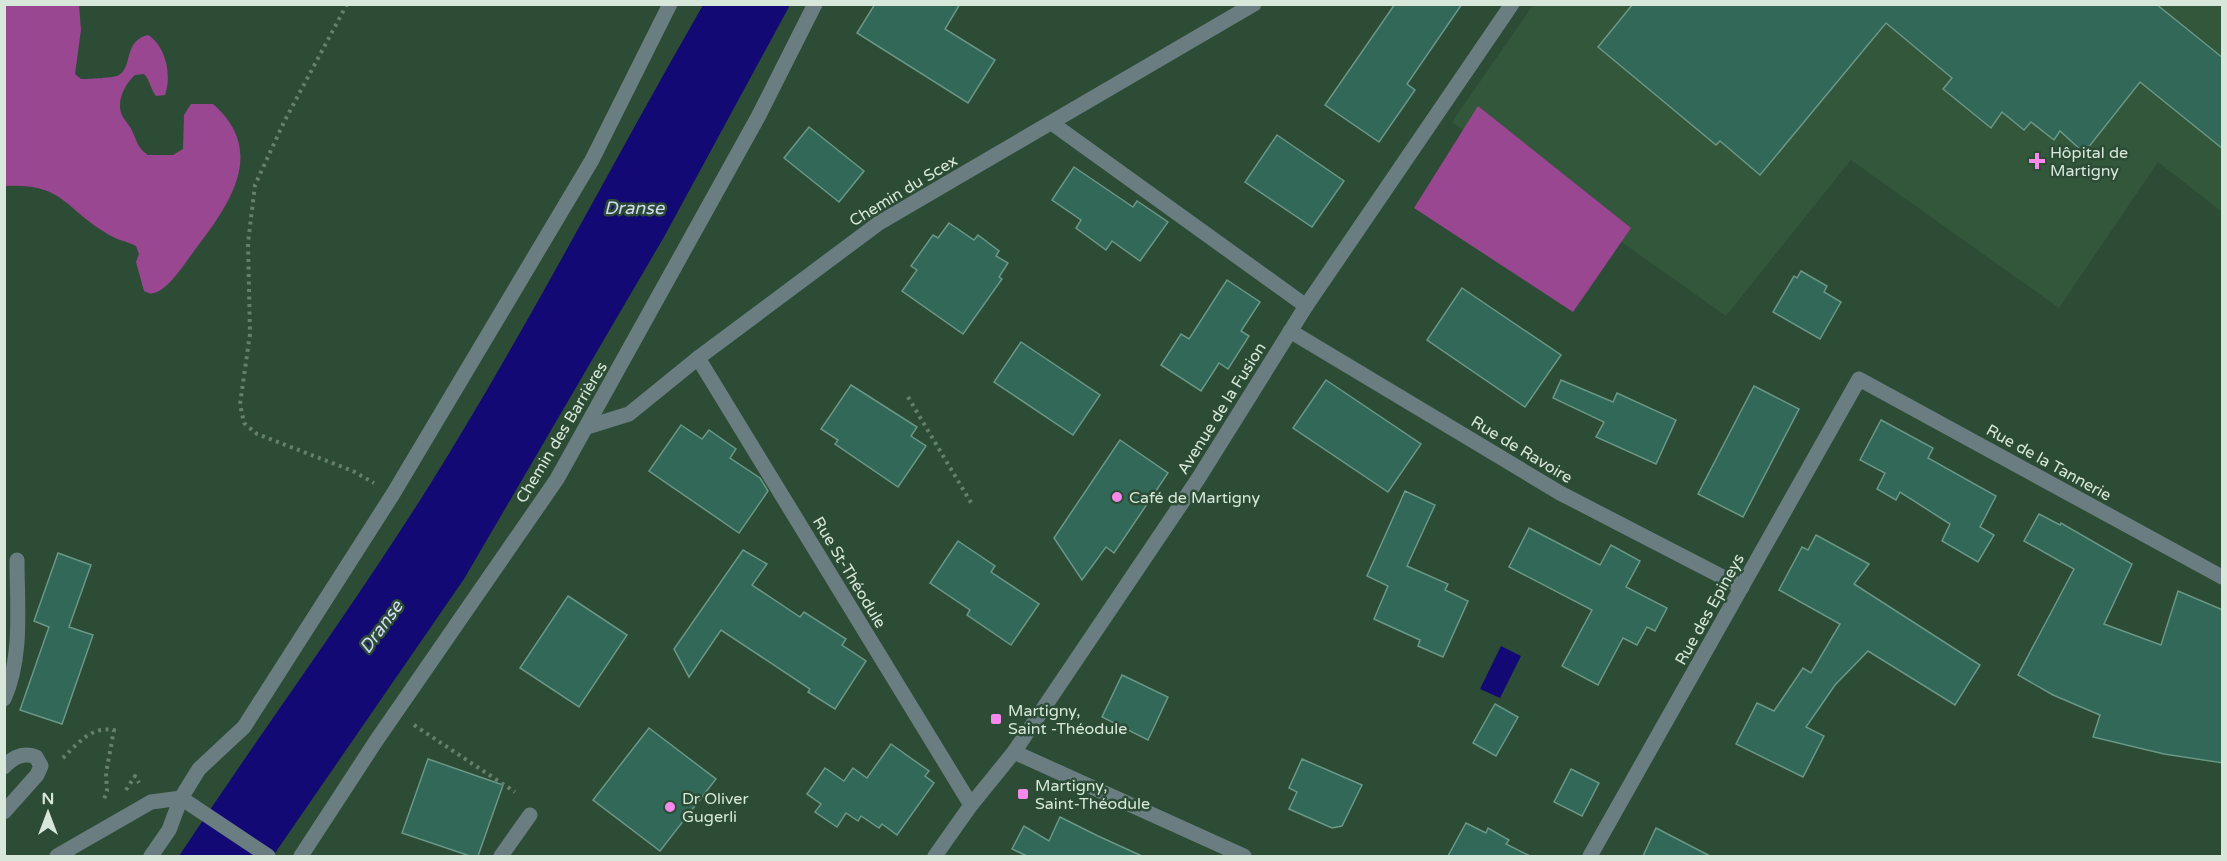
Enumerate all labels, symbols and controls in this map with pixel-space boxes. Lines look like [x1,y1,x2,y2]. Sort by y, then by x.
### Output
place label: Hôpital de Martigny [2050,143,2128,181]
street label: Chemin du Scex [846,151,961,231]
marker: Hôpital de Martigny [2028,152,2046,170]
water label: Dranse [604,197,665,219]
street label: Avenue de la Fusion [1173,339,1271,478]
street label: Chemin des Barrières [512,358,612,507]
street label: Rue de Ravoire [1467,412,1576,488]
street label: Rue de la Tannerie [1982,420,2115,506]
place label: Café de Martigny [1129,488,1260,508]
marker: Café de Martigny [1110,490,1124,504]
street label: Rue St-Théodule [808,513,890,632]
street label: Rue des Epineys [1671,550,1749,669]
water label: Dranse [354,596,408,658]
place label: Martigny, Saint -Théodule [1008,701,1127,739]
marker: Martigny, Saint -Théodule [989,712,1003,726]
place label: Martigny, Saint-Théodule [1035,776,1150,814]
north arrow [18,783,78,843]
marker: Martigny, Saint-Théodule [1016,787,1030,801]
text: N [42,789,54,809]
place label: Dr Oliver Gugerli [682,789,749,827]
marker: Dr Oliver Gugerli [663,800,677,814]

